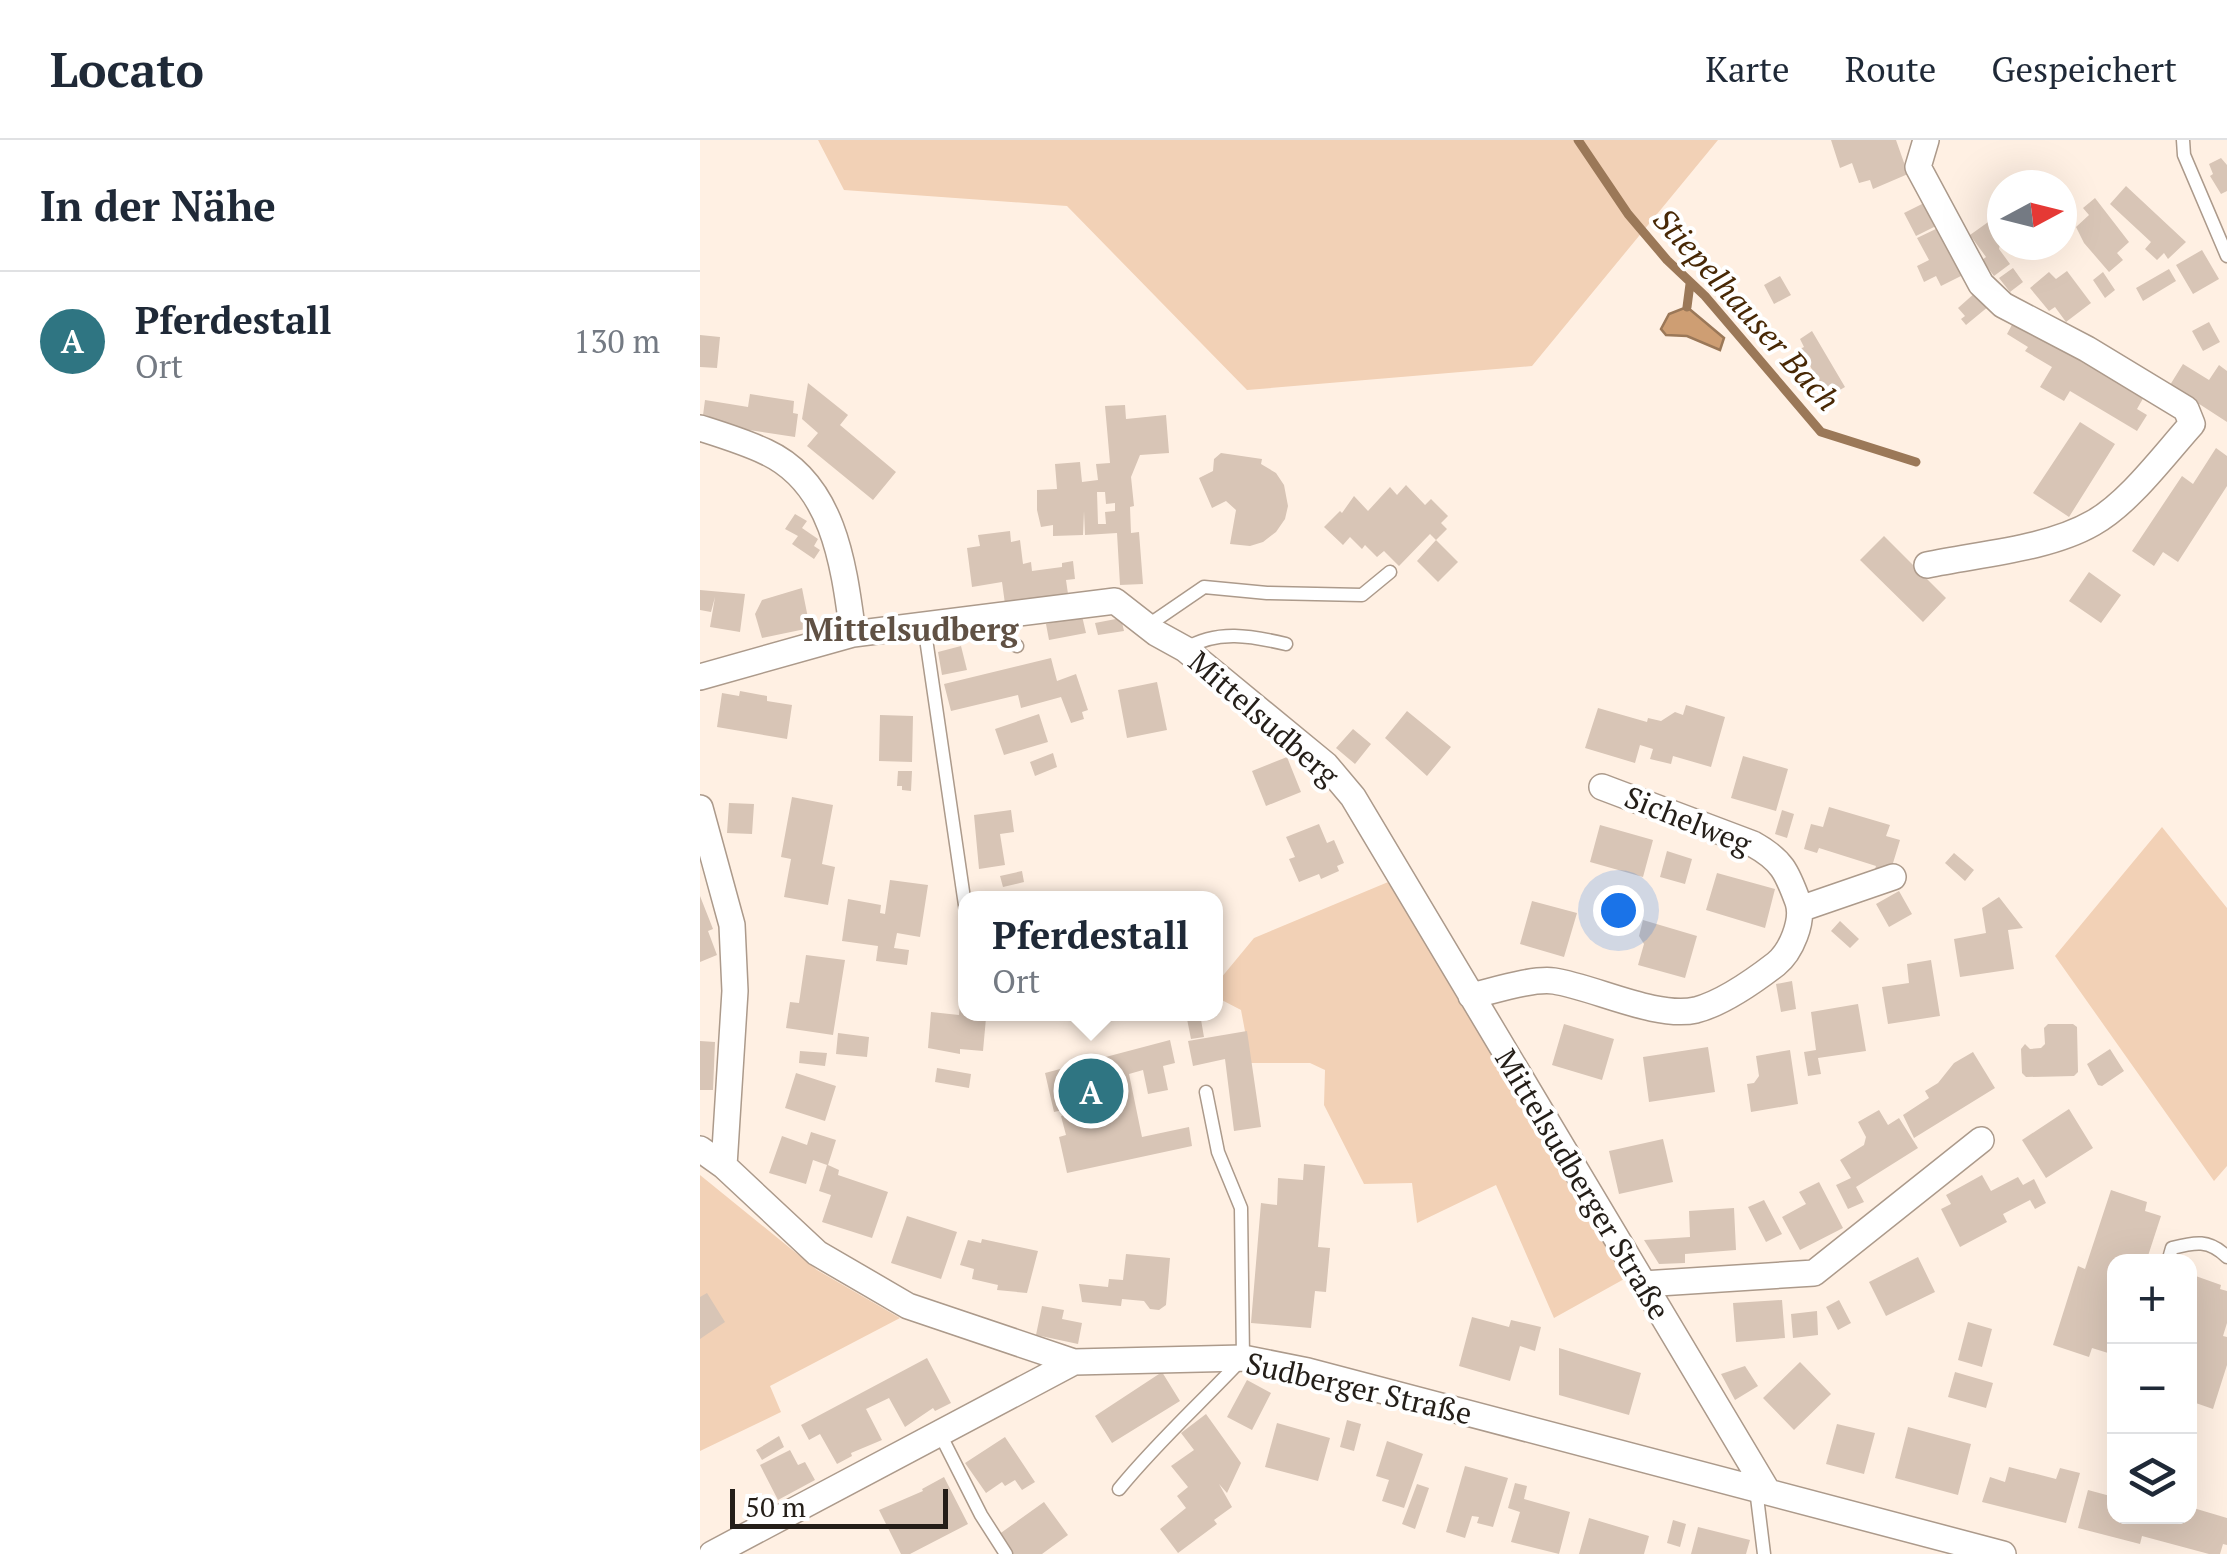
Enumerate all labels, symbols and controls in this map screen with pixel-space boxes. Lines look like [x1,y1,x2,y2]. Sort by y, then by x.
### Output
text: Locato [50,37,204,101]
text: Karte [1705,46,1790,92]
text: Route [1845,46,1936,92]
text: Gespeichert [1991,46,2177,92]
north arrow [1987,170,2077,260]
text: In der Nähe [40,177,276,233]
water label: Stiepelhauser Bach [1645,199,1849,419]
text: Pferdestall [135,295,332,345]
text: A [61,320,84,362]
text: 130 m [573,320,660,362]
text: Ort [135,345,183,387]
district label: Mittelsudberg [804,608,1019,650]
street label: Mittelsudberg [1180,642,1349,795]
street label: Sichelweg [1619,777,1758,864]
your location [1593,885,1644,936]
popup [958,891,1223,1021]
text: Pferdestall [992,910,1189,960]
text: Ort [992,960,1040,1002]
street label: Mittelsudberger Straße [1486,1041,1680,1327]
pin: A [1058,1054,1124,1128]
map controls [2107,1254,2197,1524]
button: + [2107,1254,2197,1344]
street label: Sudberger Straße [1242,1343,1476,1433]
button: − [2107,1344,2197,1434]
button: layers [2107,1434,2197,1524]
scale bar [730,1484,948,1528]
text: 50 m [745,1488,806,1525]

